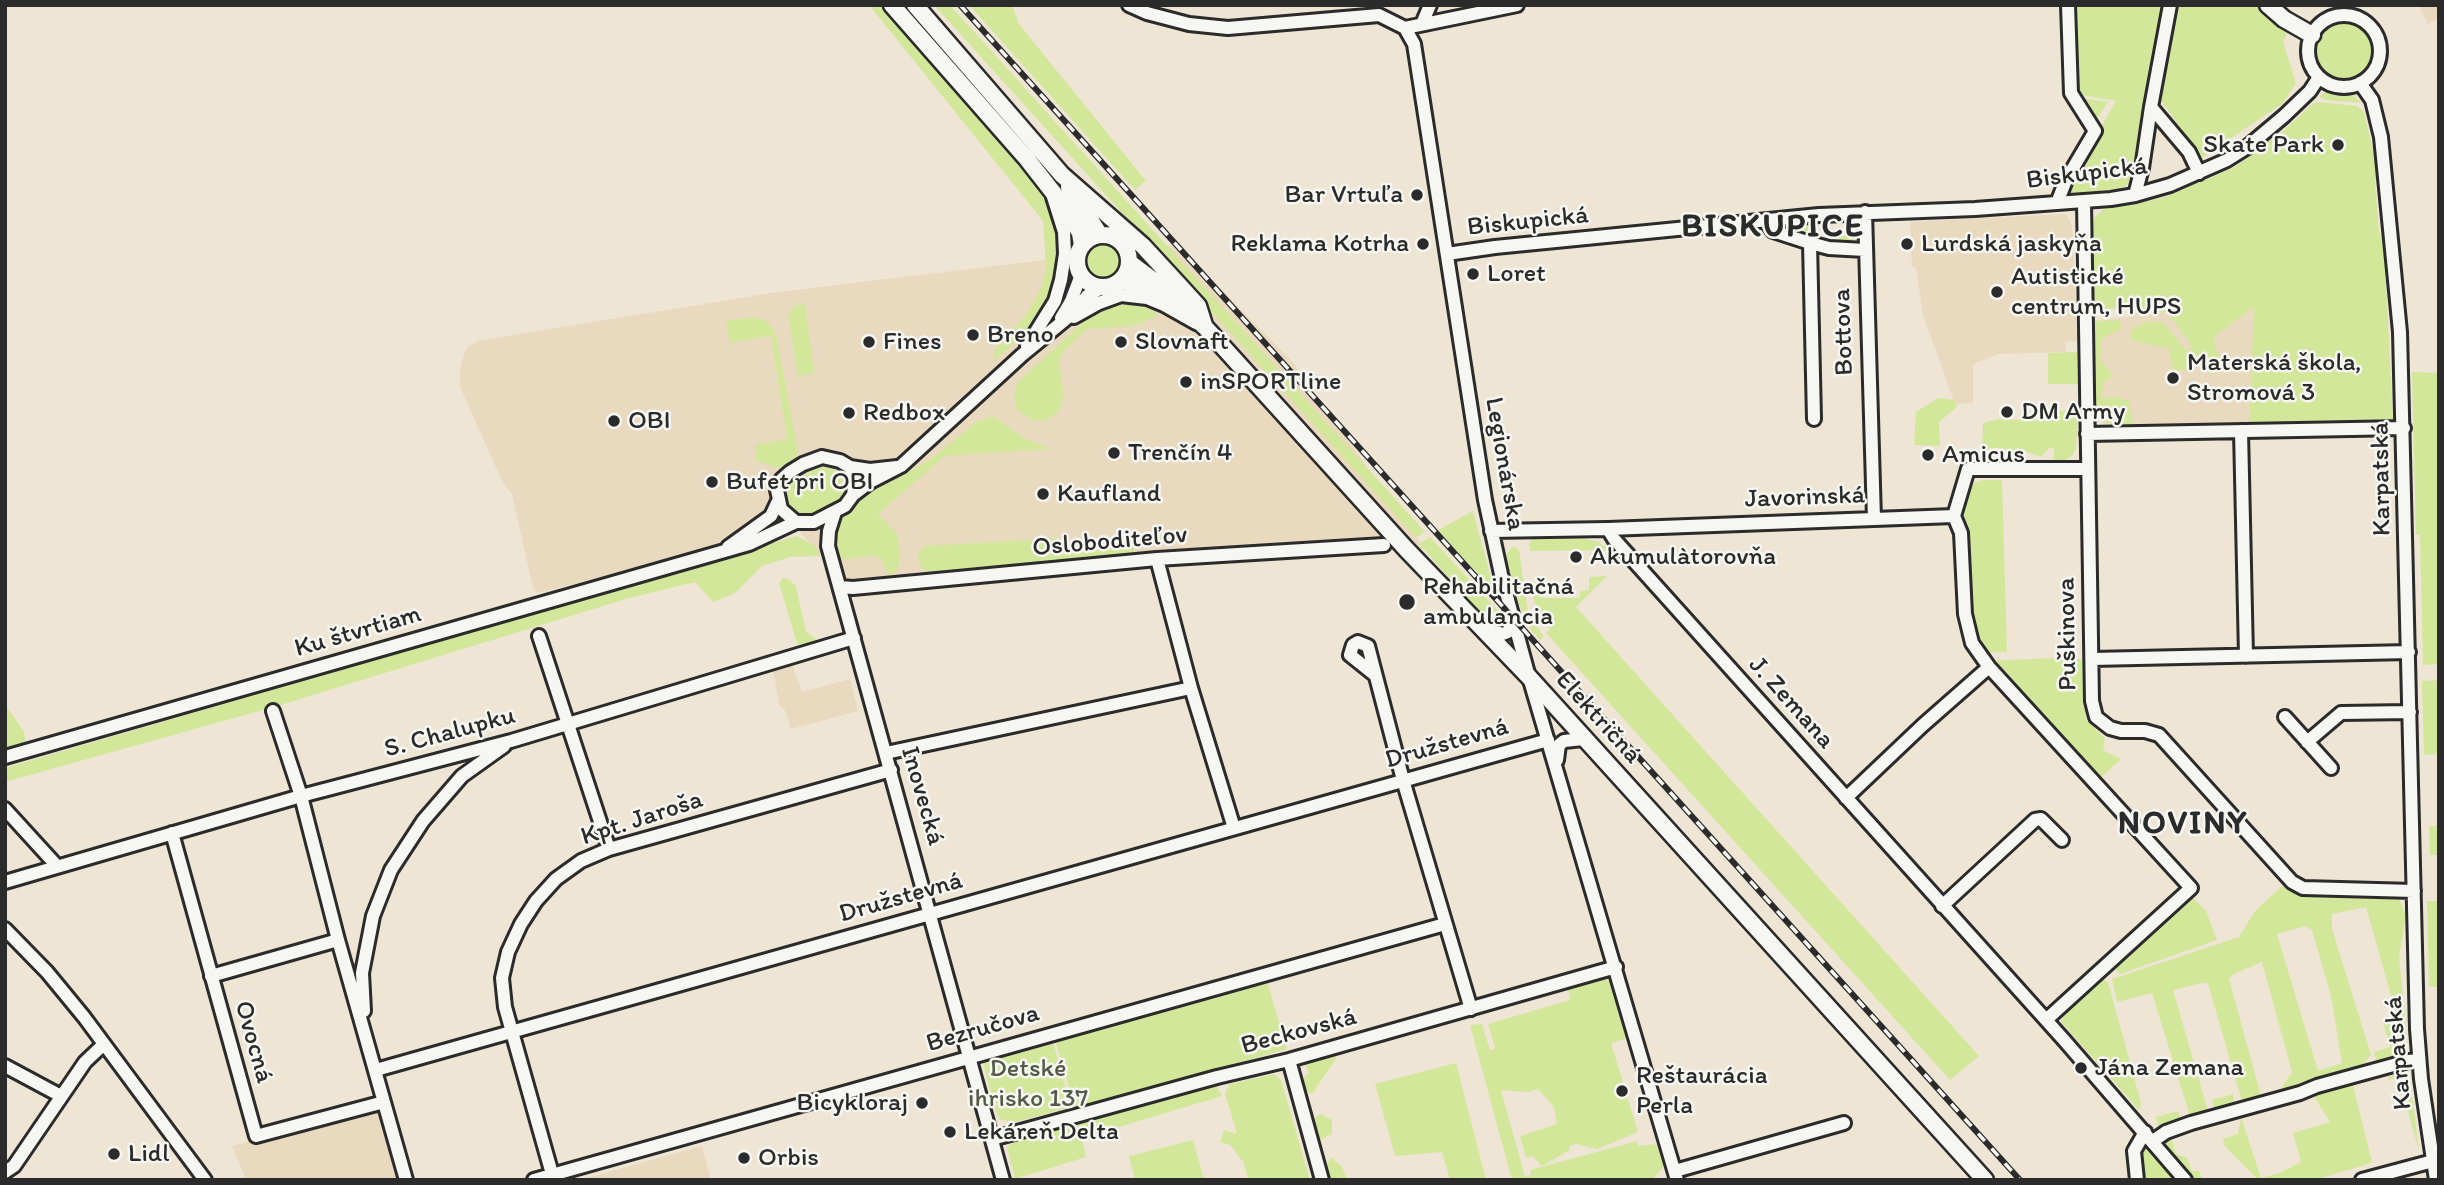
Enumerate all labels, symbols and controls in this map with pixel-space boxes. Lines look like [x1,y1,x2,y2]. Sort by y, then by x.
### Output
place label: Skate Park [2203,129,2324,161]
marker: Skate Park [2330,137,2346,153]
street label: Biskupická [2025,151,2149,197]
place label: Bar Vrtuľa [1285,179,1403,211]
marker: Bar Vrtuľa [1409,187,1425,203]
street label: Biskupická [1466,200,1590,244]
district label: BISKUPICE [1682,208,1864,248]
place label: Reklama Kotrha [1230,228,1409,260]
place label: Lurdská jaskyňa [1921,228,2102,260]
marker: Reklama Kotrha [1415,236,1431,252]
marker: Lurdská jaskyňa [1899,236,1915,252]
place label: Loret [1487,258,1546,290]
place label: Autistické centrum, HUPS [2011,261,2181,322]
marker: Loret [1465,266,1481,282]
marker: Autistické centrum, HUPS [1989,284,2005,300]
street label: Bottova [1827,288,1861,376]
place label: Breno [987,319,1054,351]
place label: Fines [883,326,942,358]
place label: Slovnaft [1135,326,1229,358]
marker: Breno [965,327,981,343]
marker: Fines [861,334,877,350]
marker: Slovnaft [1113,334,1129,350]
place label: Materská škola, Stromová 3 [2187,347,2362,408]
place label: inSPORTline [1200,366,1341,398]
marker: Materská škola, Stromová 3 [2165,370,2181,386]
marker: inSPORTline [1178,374,1194,390]
street label: Legionárska [1477,395,1531,533]
place label: DM Army [2021,396,2125,428]
place label: Redbox [863,397,945,429]
marker: DM Army [1999,404,2015,420]
place label: OBI [628,405,670,437]
marker: Redbox [841,405,857,421]
marker: OBI [606,413,622,429]
street label: Karpatská [2365,422,2399,536]
place label: Trenčín 4 [1128,437,1232,469]
place label: Amicus [1942,439,2025,471]
marker: Trenčín 4 [1106,445,1122,461]
marker: Amicus [1920,447,1936,463]
place label: Bufet pri OBI [726,466,873,498]
marker: Bufet pri OBI [704,474,720,490]
place label: Kaufland [1057,478,1161,510]
street label: Javorinská [1744,480,1866,516]
marker: Kaufland [1035,486,1051,502]
street label: Osloboditeľov [1031,520,1189,564]
place label: Akumulàtorovňa [1590,541,1776,573]
marker: Akumulàtorovňa [1568,549,1584,565]
place label: Rehabilitačná ambulancia [1423,571,1574,632]
street label: Puškinova [2051,577,2085,691]
marker: Rehabilitačná ambulancia [1397,592,1417,612]
street label: Ku štvrtiam [291,599,425,665]
street label: J. Zemana [1741,650,1841,756]
street label: Električná [1548,665,1648,771]
street label: S. Chalupku [381,701,519,765]
street label: Družstevná [1382,711,1512,777]
street label: Inovecká [893,743,951,849]
street label: Kpt. Jaroša [577,785,707,853]
district label: NOVINY [2120,805,2246,845]
street label: Družstevná [836,865,966,931]
street label: Karpatská [2378,995,2420,1111]
street label: Ovocná [226,997,280,1087]
street label: Bezručova [923,998,1043,1060]
street label: Beckovská [1238,1002,1360,1062]
place label: Jána Zemana [2095,1052,2244,1084]
park label: Detské ihrisko 137 [968,1053,1088,1114]
place label: Reštaurácia Perla [1636,1060,1768,1122]
marker: Jána Zemana [2073,1060,2089,1076]
marker: Reštaurácia Perla [1614,1083,1630,1099]
place label: Bicykloraj [796,1087,908,1119]
marker: Bicykloraj [914,1095,930,1111]
place label: Lekáreň Delta [964,1116,1119,1148]
marker: Lekáreň Delta [942,1124,958,1140]
place label: Lidl [128,1138,169,1170]
place label: Orbis [758,1142,819,1174]
marker: Lidl [106,1146,122,1162]
marker: Orbis [736,1150,752,1166]

